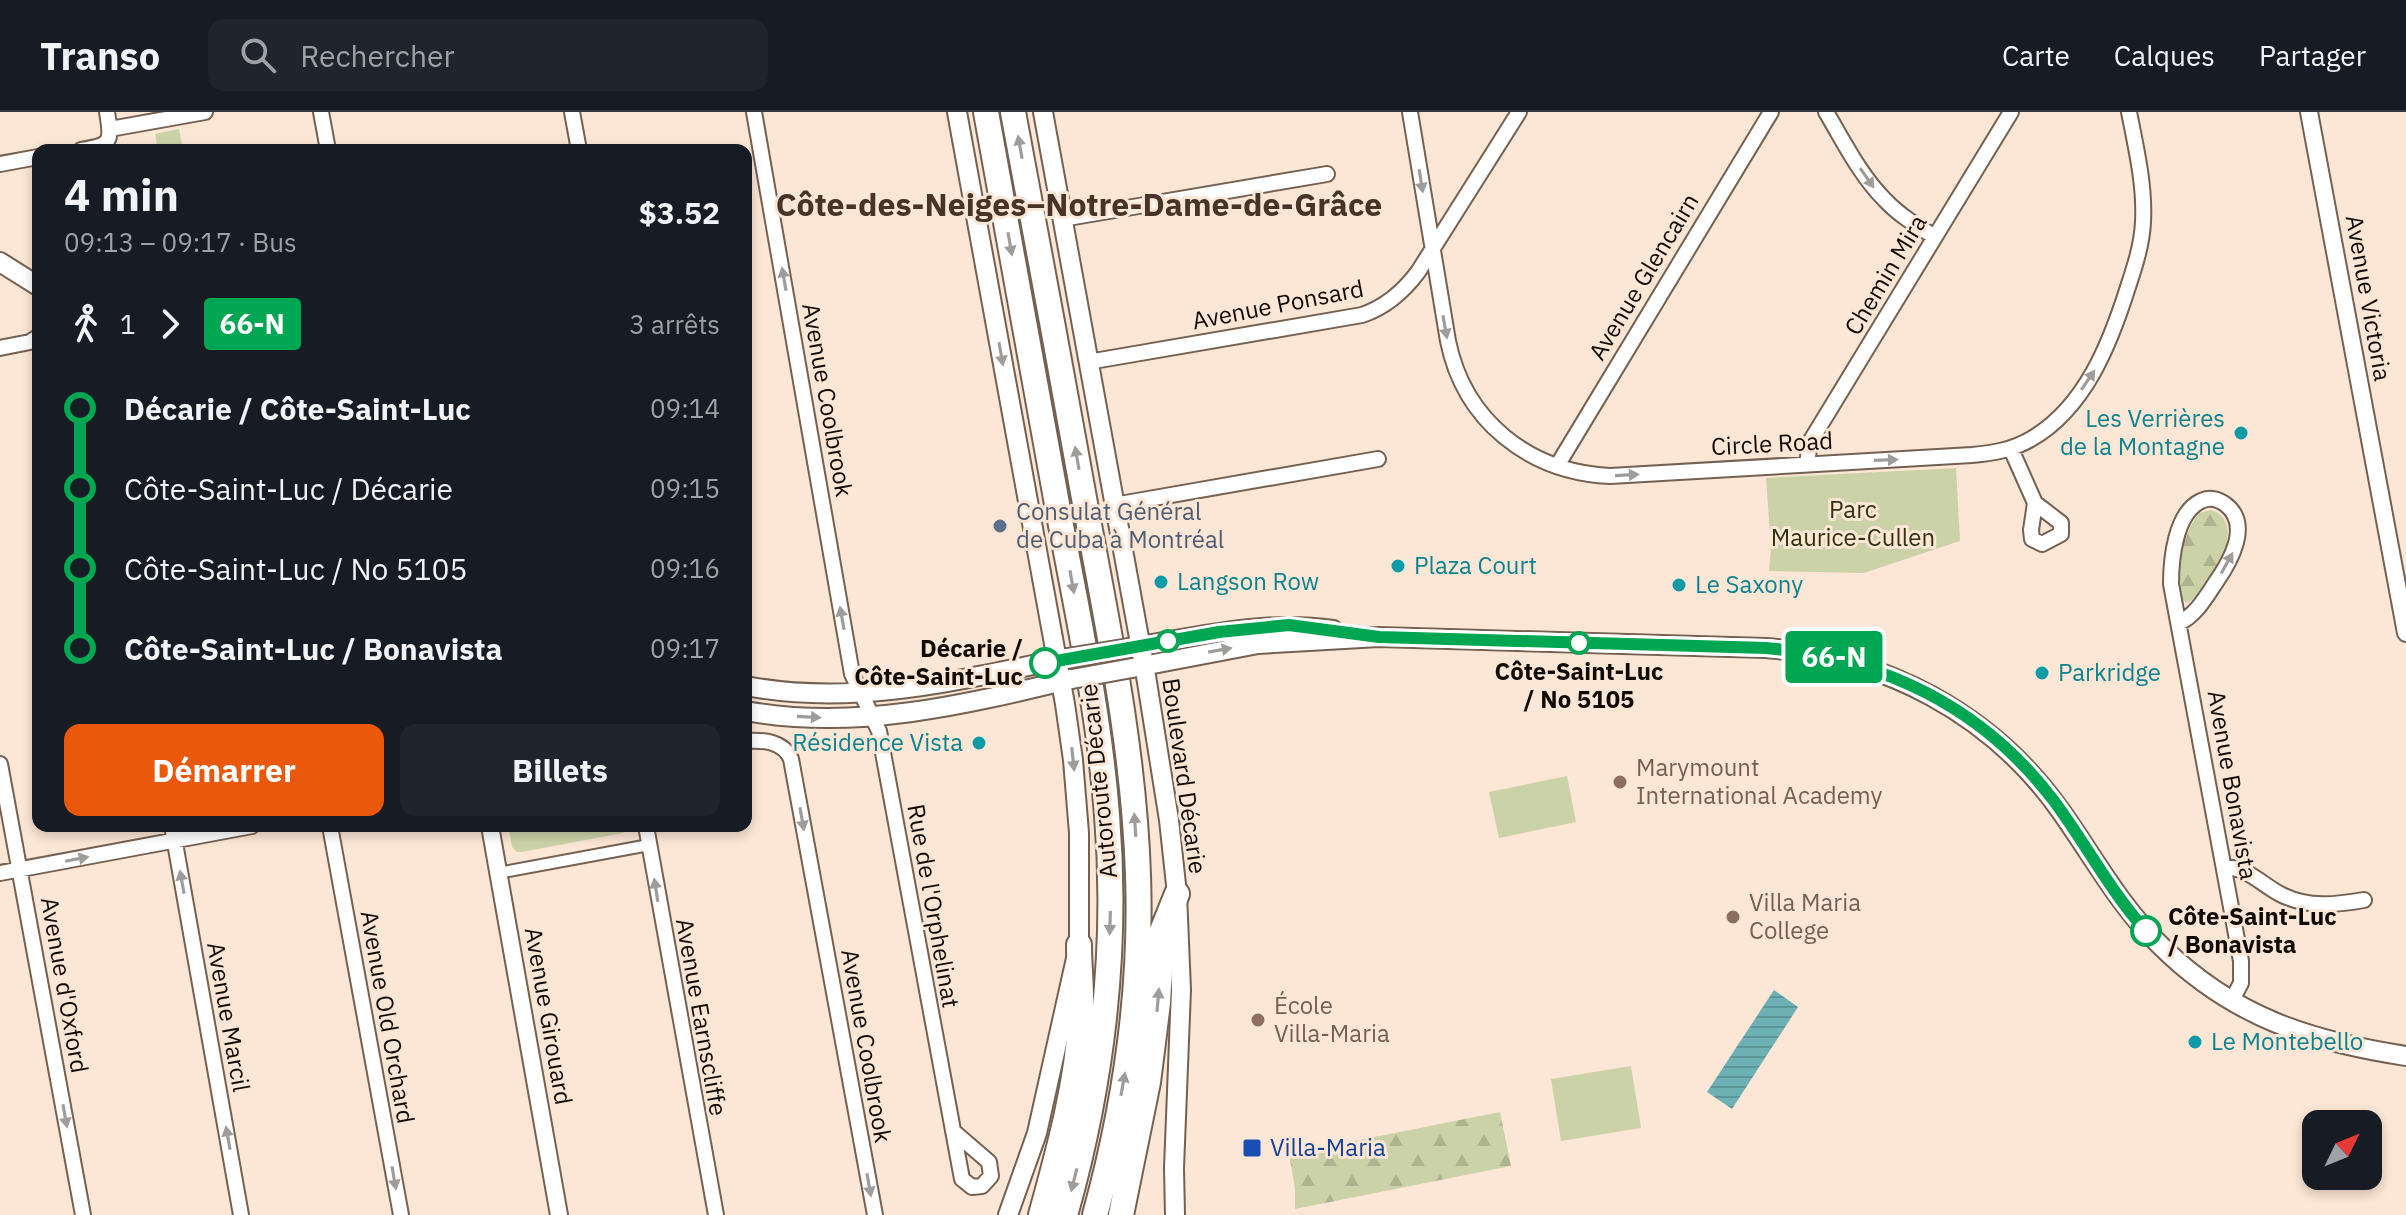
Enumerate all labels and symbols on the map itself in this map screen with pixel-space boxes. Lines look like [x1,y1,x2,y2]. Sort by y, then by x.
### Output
one-way arrow [1013,134,1025,159]
one-way arrow [1859,168,1875,188]
one-way arrow [1416,169,1428,194]
district label: Côte-des-Neiges–Notre-Dame-de-Grâce [776,183,1382,225]
street label: Avenue Glencairn [1581,187,1706,366]
street label: Chemin Mira [1837,208,1934,341]
street label: Avenue Victoria [2339,212,2399,383]
one-way arrow [1004,232,1016,257]
one-way arrow [777,267,789,292]
street label: Avenue Ponsard [1189,272,1366,336]
street label: Avenue Coolbrook [795,300,861,500]
one-way arrow [1440,315,1452,340]
one-way arrow [995,342,1007,367]
one-way arrow [2080,369,2095,390]
place label: Les Verrières de la Montagne [2060,402,2225,462]
street label: Circle Road [1710,424,1834,462]
marker: Les Verrières de la Montagne [2232,424,2250,442]
one-way arrow [1070,445,1082,470]
one-way arrow [1874,454,1899,467]
one-way arrow [1615,468,1640,481]
park label: Parc Maurice-Cullen [1771,493,1935,553]
place label: Consulat Général de Cuba à Montréal [1016,495,1224,555]
marker: Consulat Général de Cuba à Montréal [991,517,1009,535]
place label: Plaza Court [1414,549,1537,581]
one-way arrow [2221,551,2234,574]
marker: Plaza Court [1389,557,1407,575]
place label: Langson Row [1177,565,1319,597]
place label: Le Saxony [1695,568,1803,600]
one-way arrow [1066,570,1078,595]
marker: Langson Row [1152,573,1170,591]
marker: Le Saxony [1670,576,1688,594]
one-way arrow [835,606,848,631]
unlabelled marker [1157,630,1179,652]
line badge: 66-N [1778,631,1890,683]
place label: Décarie / Côte-Saint-Luc [854,632,1023,692]
marker: Côte-Saint-Luc / No 5105 [1568,632,1590,654]
one-way arrow [1208,643,1233,656]
marker: Décarie / Côte-Saint-Luc [1030,648,1060,678]
place label: Côte-Saint-Luc / No 5105 [1495,655,1663,715]
place label: Parkridge [2058,656,2161,688]
marker: Parkridge [2033,664,2051,682]
street label: Boulevard Décarie [1155,676,1215,876]
street label: Autoroute Décarie [1072,682,1124,880]
street label: Avenue Bonavista [2201,688,2265,882]
one-way arrow [797,711,822,724]
place label: Résidence Vista [792,726,963,758]
marker: Résidence Vista [970,734,988,752]
one-way arrow [1066,747,1079,772]
place label: Marymount International Academy [1636,751,1883,811]
marker: Marymount International Academy [1611,773,1629,791]
street label: Rue de l'Orphelinat [900,801,968,1010]
one-way arrow [797,807,809,832]
one-way arrow [1128,812,1141,837]
one-way arrow [64,852,89,864]
one-way arrow [176,869,188,894]
one-way arrow [649,878,662,903]
place label: Villa Maria College [1749,886,1861,946]
street label: Avenue d'Oxford [34,894,96,1075]
place label: Côte-Saint-Luc / Bonavista [2168,900,2337,960]
street label: Avenue Old Orchard [354,908,422,1126]
marker: Villa Maria College [1724,908,1742,926]
one-way arrow [1104,911,1117,936]
street label: Avenue Earnscliffe [669,916,735,1118]
marker: Côte-Saint-Luc / Bonavista [2131,916,2161,946]
street label: Avenue Girouard [518,925,580,1107]
street label: Avenue Marcil [200,939,258,1094]
street label: Avenue Coolbrook [834,946,900,1146]
one-way arrow [1152,988,1165,1013]
place label: École Villa-Maria [1274,989,1390,1049]
marker: École Villa-Maria [1249,1011,1267,1029]
place label: Le Montebello [2211,1025,2363,1057]
marker: Le Montebello [2186,1033,2204,1051]
one-way arrow [1117,1071,1130,1096]
one-way arrow [60,1103,72,1128]
north arrow [2302,1110,2382,1190]
one-way arrow [221,1125,233,1150]
place label: Villa-Maria [1270,1131,1386,1163]
marker: Villa-Maria [1241,1137,1263,1159]
one-way arrow [389,1166,401,1191]
one-way arrow [1068,1168,1080,1193]
one-way arrow [864,1173,876,1198]

